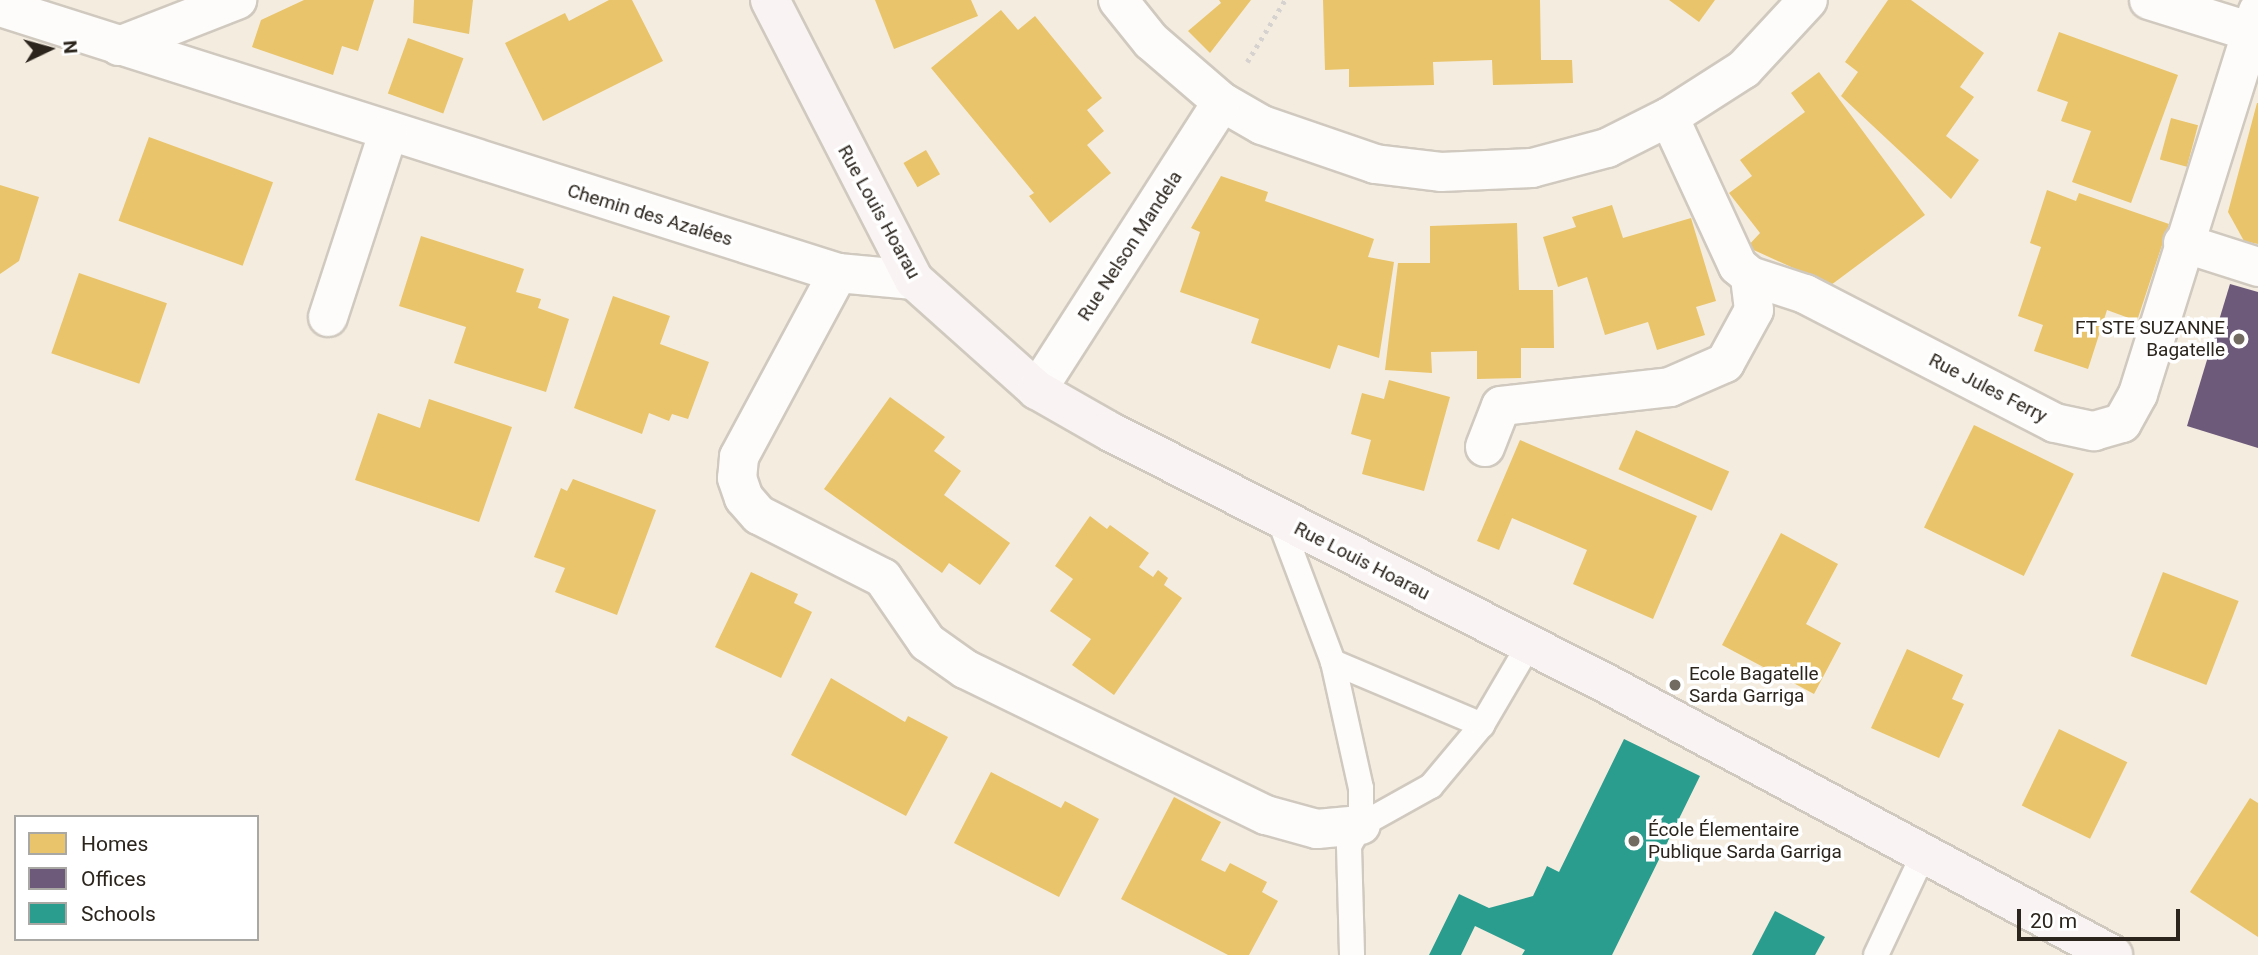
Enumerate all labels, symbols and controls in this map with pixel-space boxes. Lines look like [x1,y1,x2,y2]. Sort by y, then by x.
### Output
north arrow [14,14,84,84]
text: N [58,39,82,55]
street label: Rue Louis Hoarau [833,141,925,283]
street label: Rue Nelson Mandela [1073,167,1187,325]
street label: Chemin des Azalées [565,179,735,251]
place label: FT STE SUZANNE Bagatelle [2075,317,2225,361]
marker: FT STE SUZANNE Bagatelle [2231,331,2247,347]
street label: Rue Jules Ferry [1925,348,2051,428]
street label: Rue Louis Hoarau [1290,517,1434,605]
place label: Ecole Bagatelle Sarda Garriga [1689,663,1819,707]
marker: Ecole Bagatelle Sarda Garriga [1667,677,1683,693]
legend [14,815,259,941]
place label: École Élementaire Publique Sarda Garriga [1648,819,1842,863]
text: Homes [81,832,148,856]
marker: École Élementaire Publique Sarda Garriga [1626,833,1642,849]
text: Offices [81,867,146,891]
scale bar [2020,895,2183,939]
text: Schools [81,902,156,926]
text: 20 m [2030,909,2077,933]

